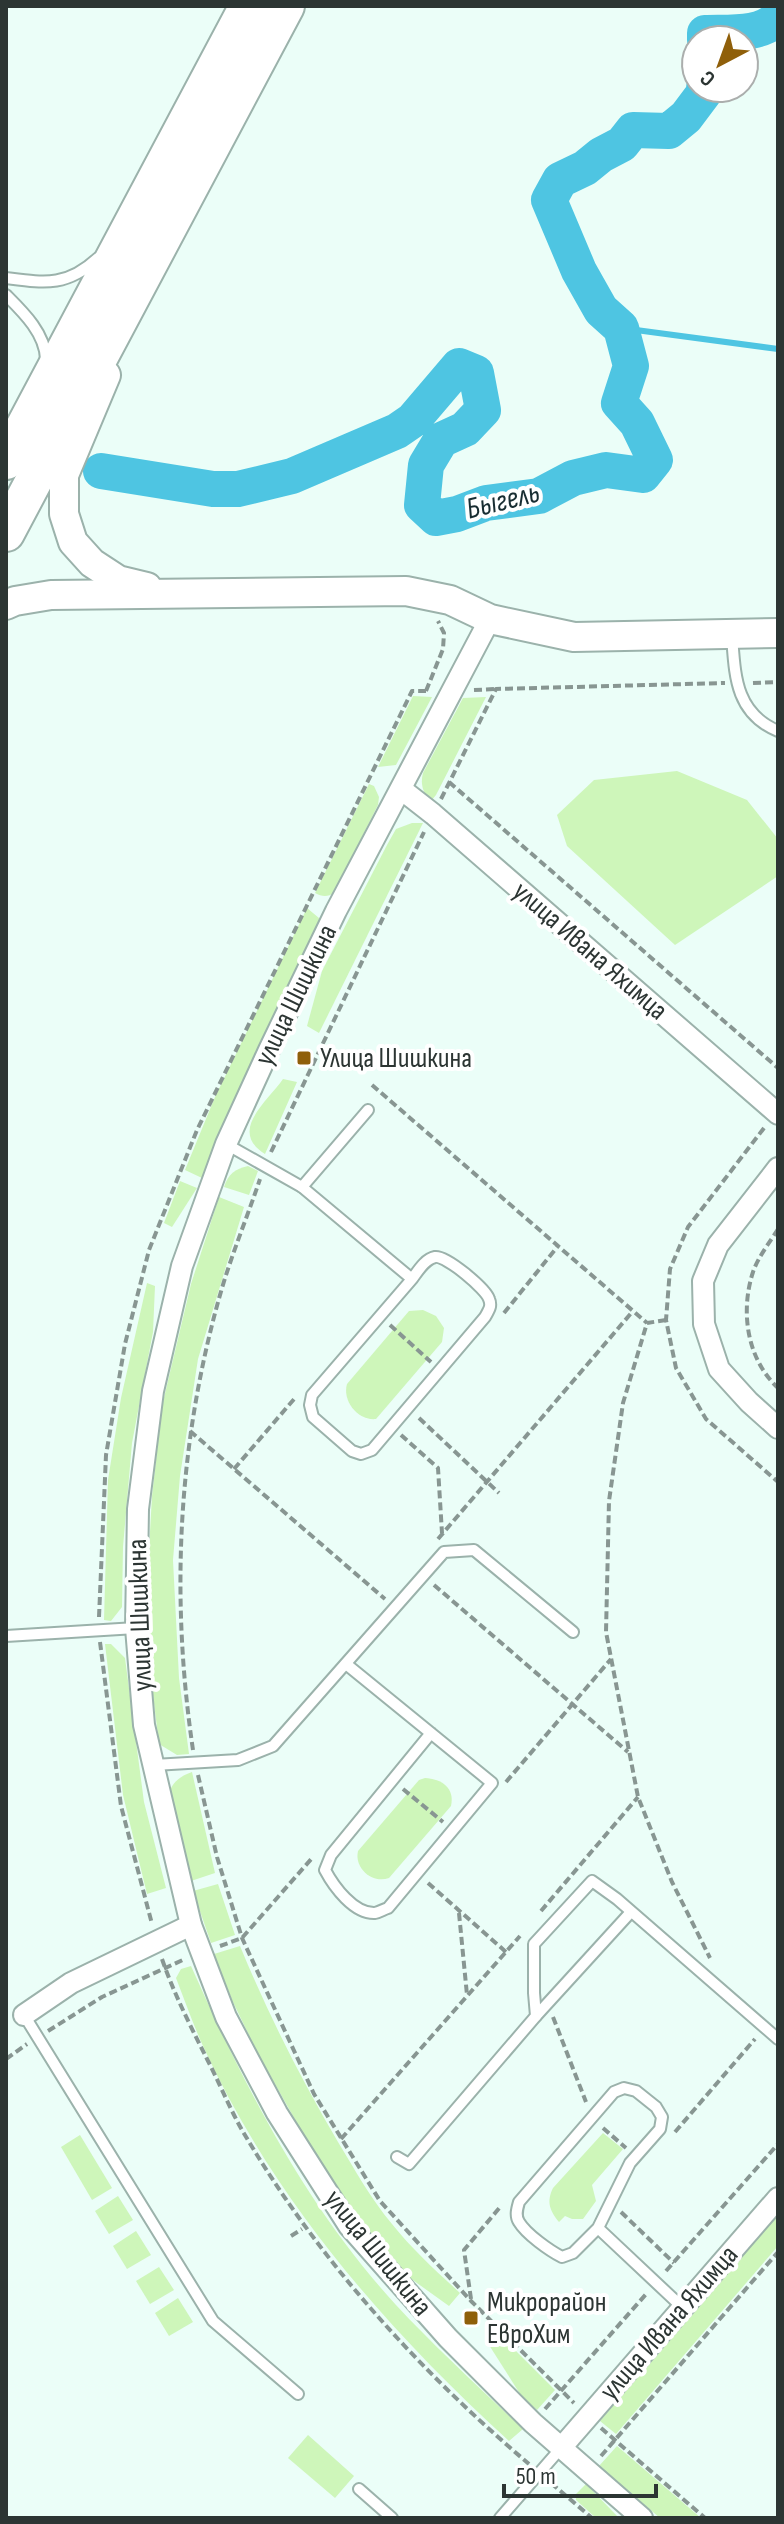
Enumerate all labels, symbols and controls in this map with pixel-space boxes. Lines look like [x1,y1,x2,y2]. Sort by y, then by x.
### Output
north arrow [680,24,760,104]
text: С [695,64,721,92]
water label: Быгель [463,475,543,527]
street label: улица Ивана Яхимца [506,875,674,1027]
street label: улица Шишкина [248,919,344,1071]
place label: Улица Шишкина [320,1042,472,1075]
marker: Улица Шишкина [295,1049,313,1067]
street label: улица Шишкина [121,1538,159,1692]
street label: улица Шишкина [317,2183,439,2323]
street label: улица Ивана Яхимца [593,2239,745,2407]
place label: Микрорайон ЕвроХим [487,2286,607,2351]
marker: Микрорайон ЕвроХим [462,2309,480,2327]
scale bar [504,2448,656,2498]
text: 50 m [516,2462,556,2491]

